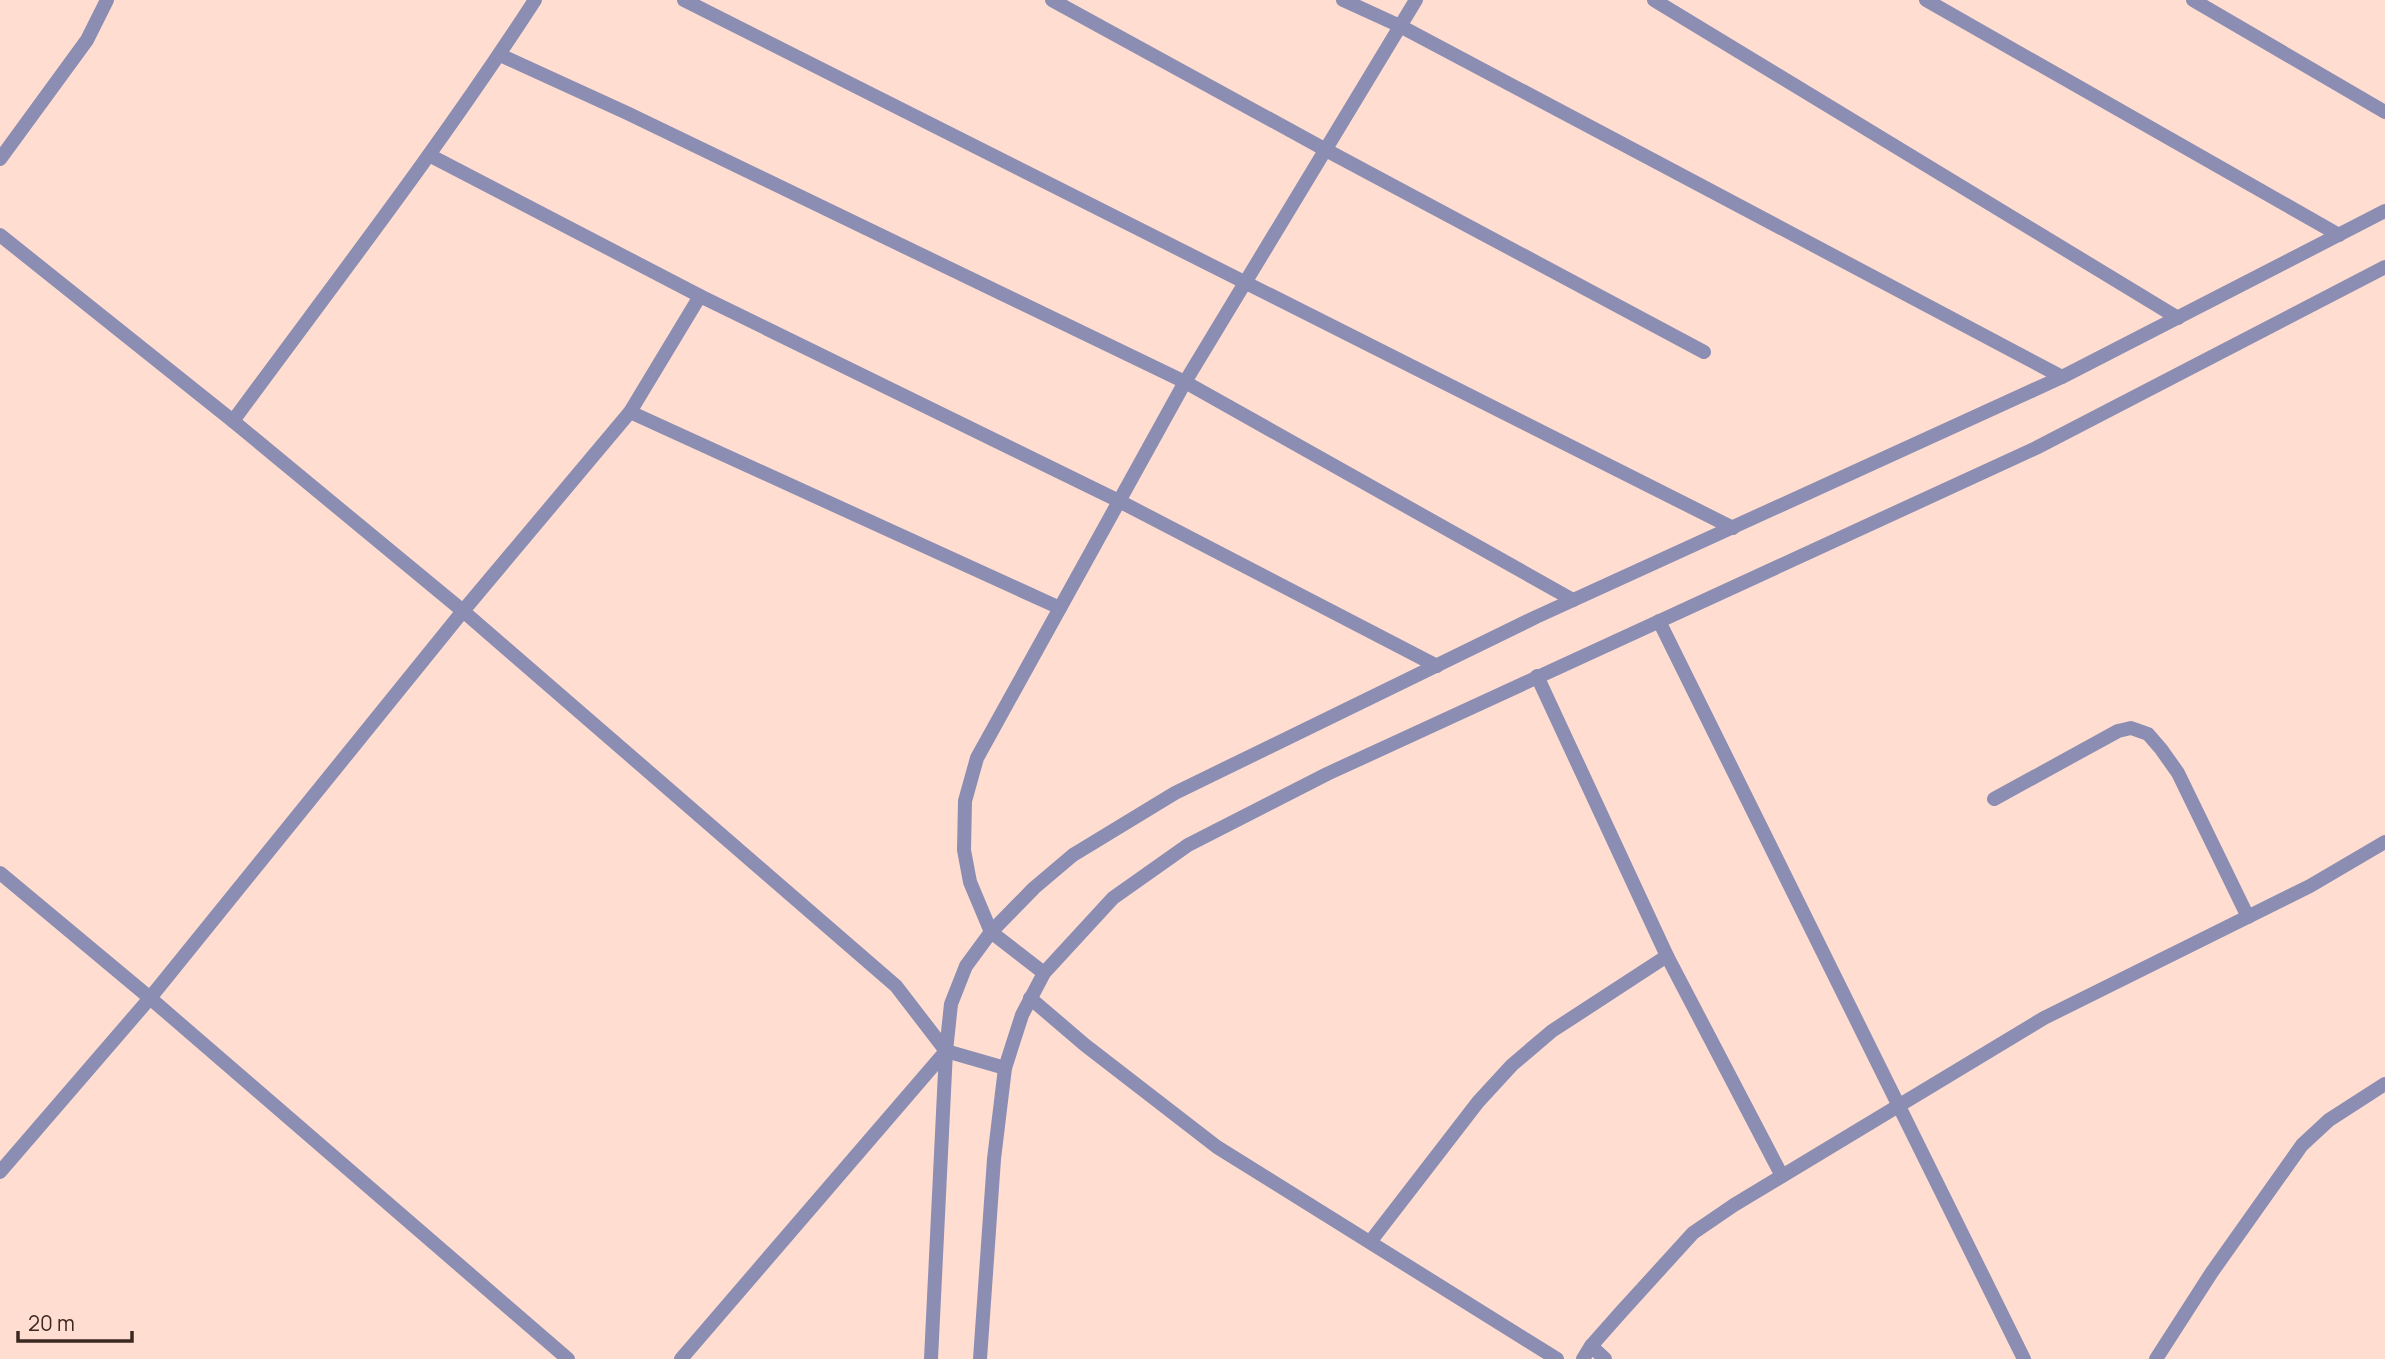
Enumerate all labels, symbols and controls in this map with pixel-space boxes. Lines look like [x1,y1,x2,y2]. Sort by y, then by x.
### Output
scale bar [18,1300,131,1344]
text: 20 m [28,1309,75,1337]

